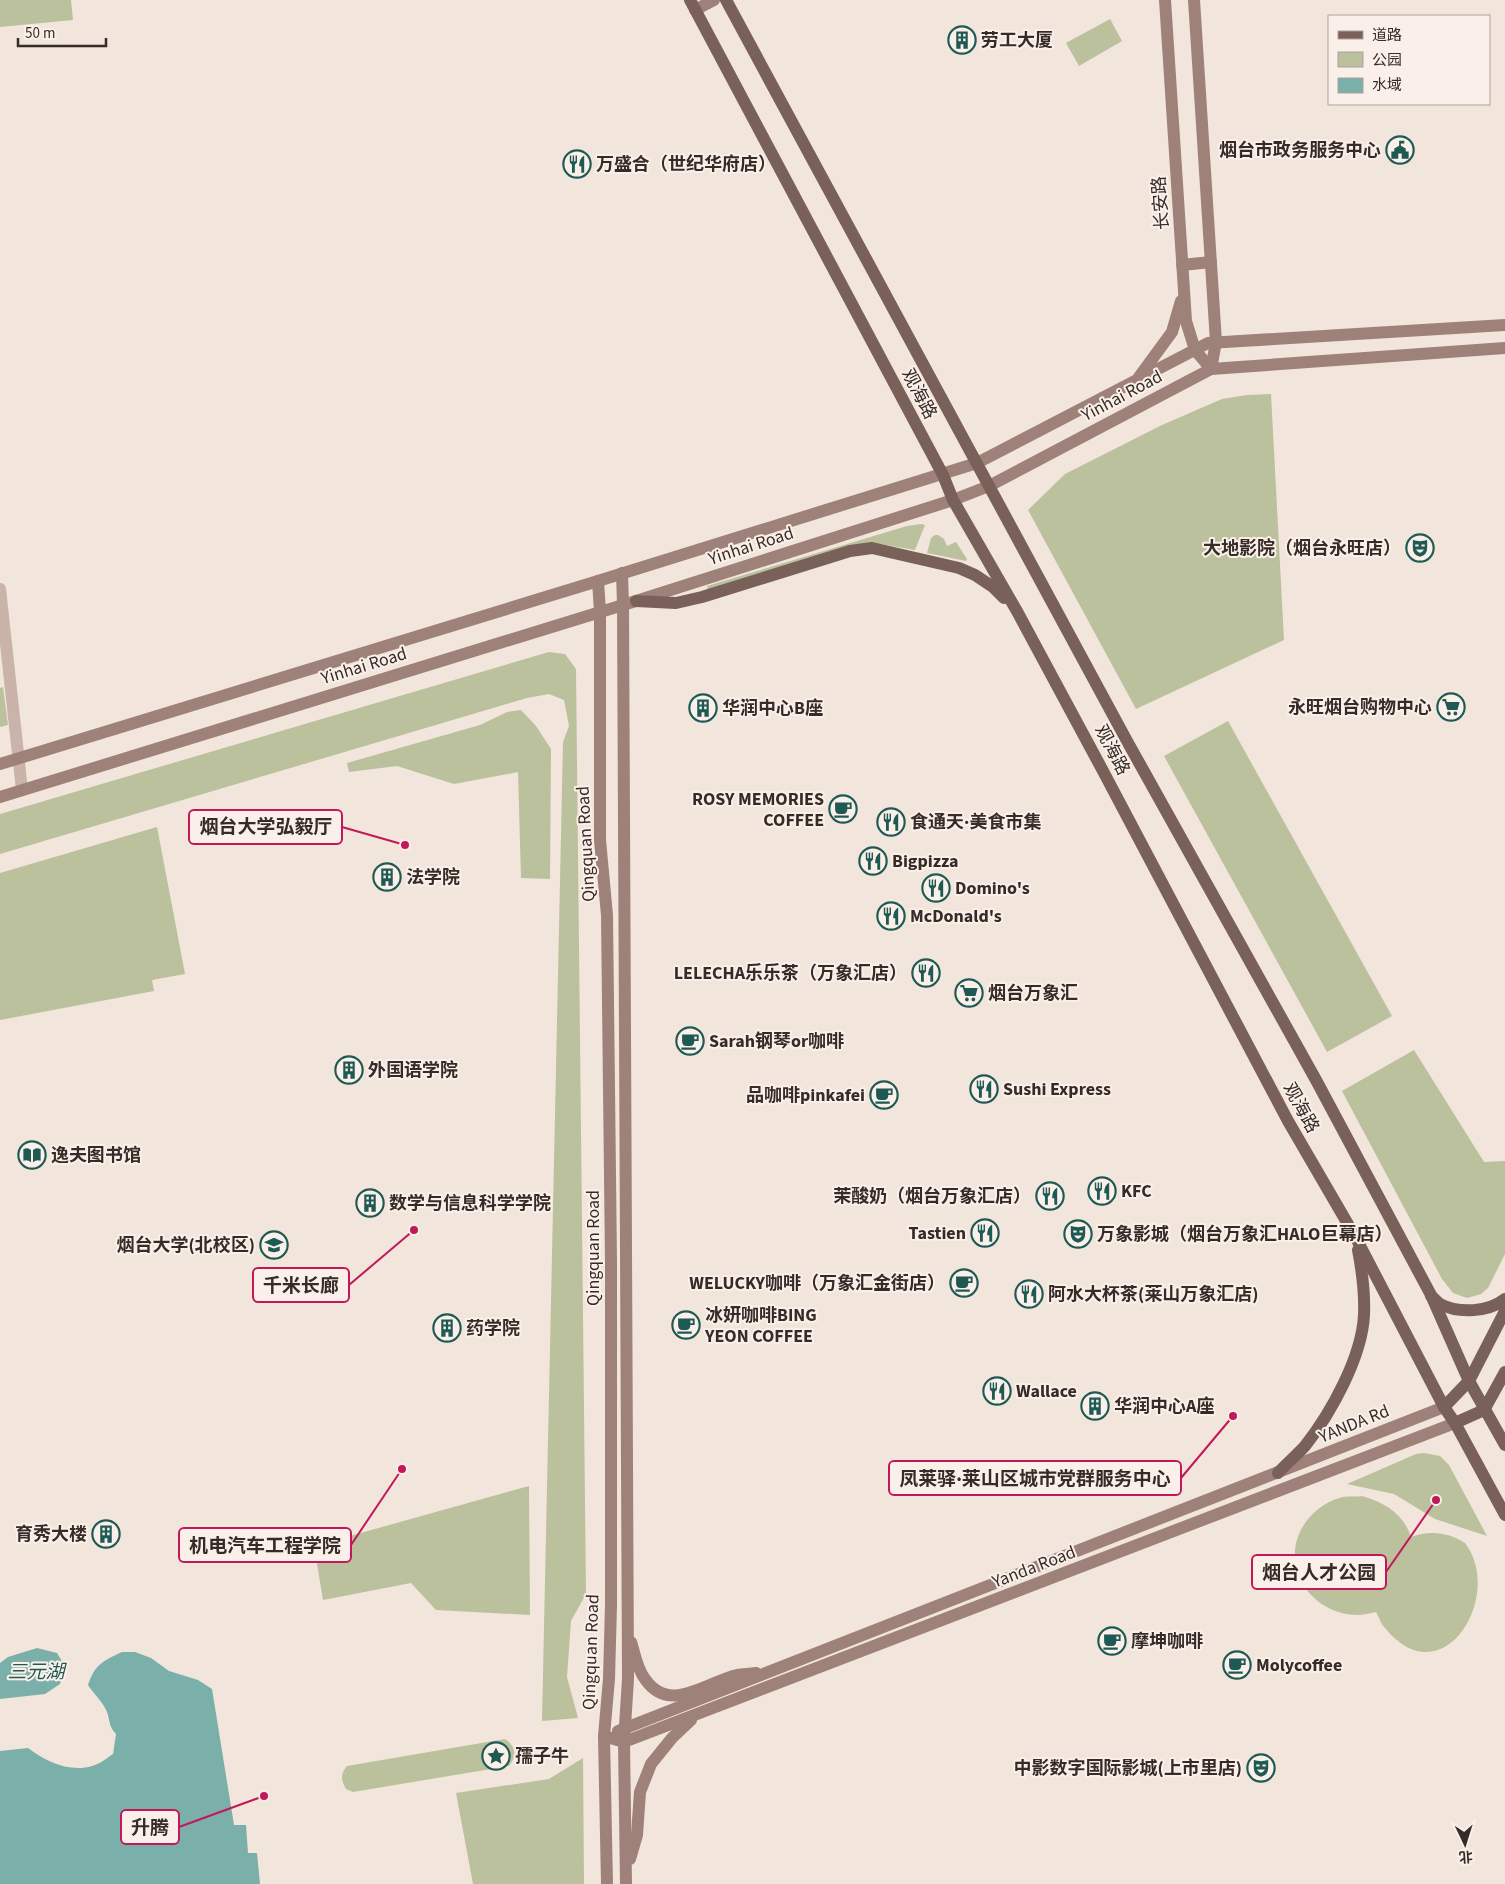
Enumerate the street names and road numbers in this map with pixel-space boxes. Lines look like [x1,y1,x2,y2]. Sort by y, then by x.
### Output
street label: 长安路 [1147,175,1175,231]
street label: 观海路 [895,364,943,424]
street label: Yinhai Road [1076,364,1167,428]
street label: Yinhai Road [704,520,797,572]
street label: Yinhai Road [317,641,410,691]
street label: 观海路 [1088,720,1136,780]
street label: Qingquan Road [570,785,602,903]
street label: 观海路 [1277,1078,1325,1138]
street label: Qingquan Road [581,1190,606,1306]
street label: YANDA Rd [1314,1399,1393,1450]
street label: Yanda Road [988,1540,1079,1595]
street label: Qingquan Road [576,1594,606,1710]

